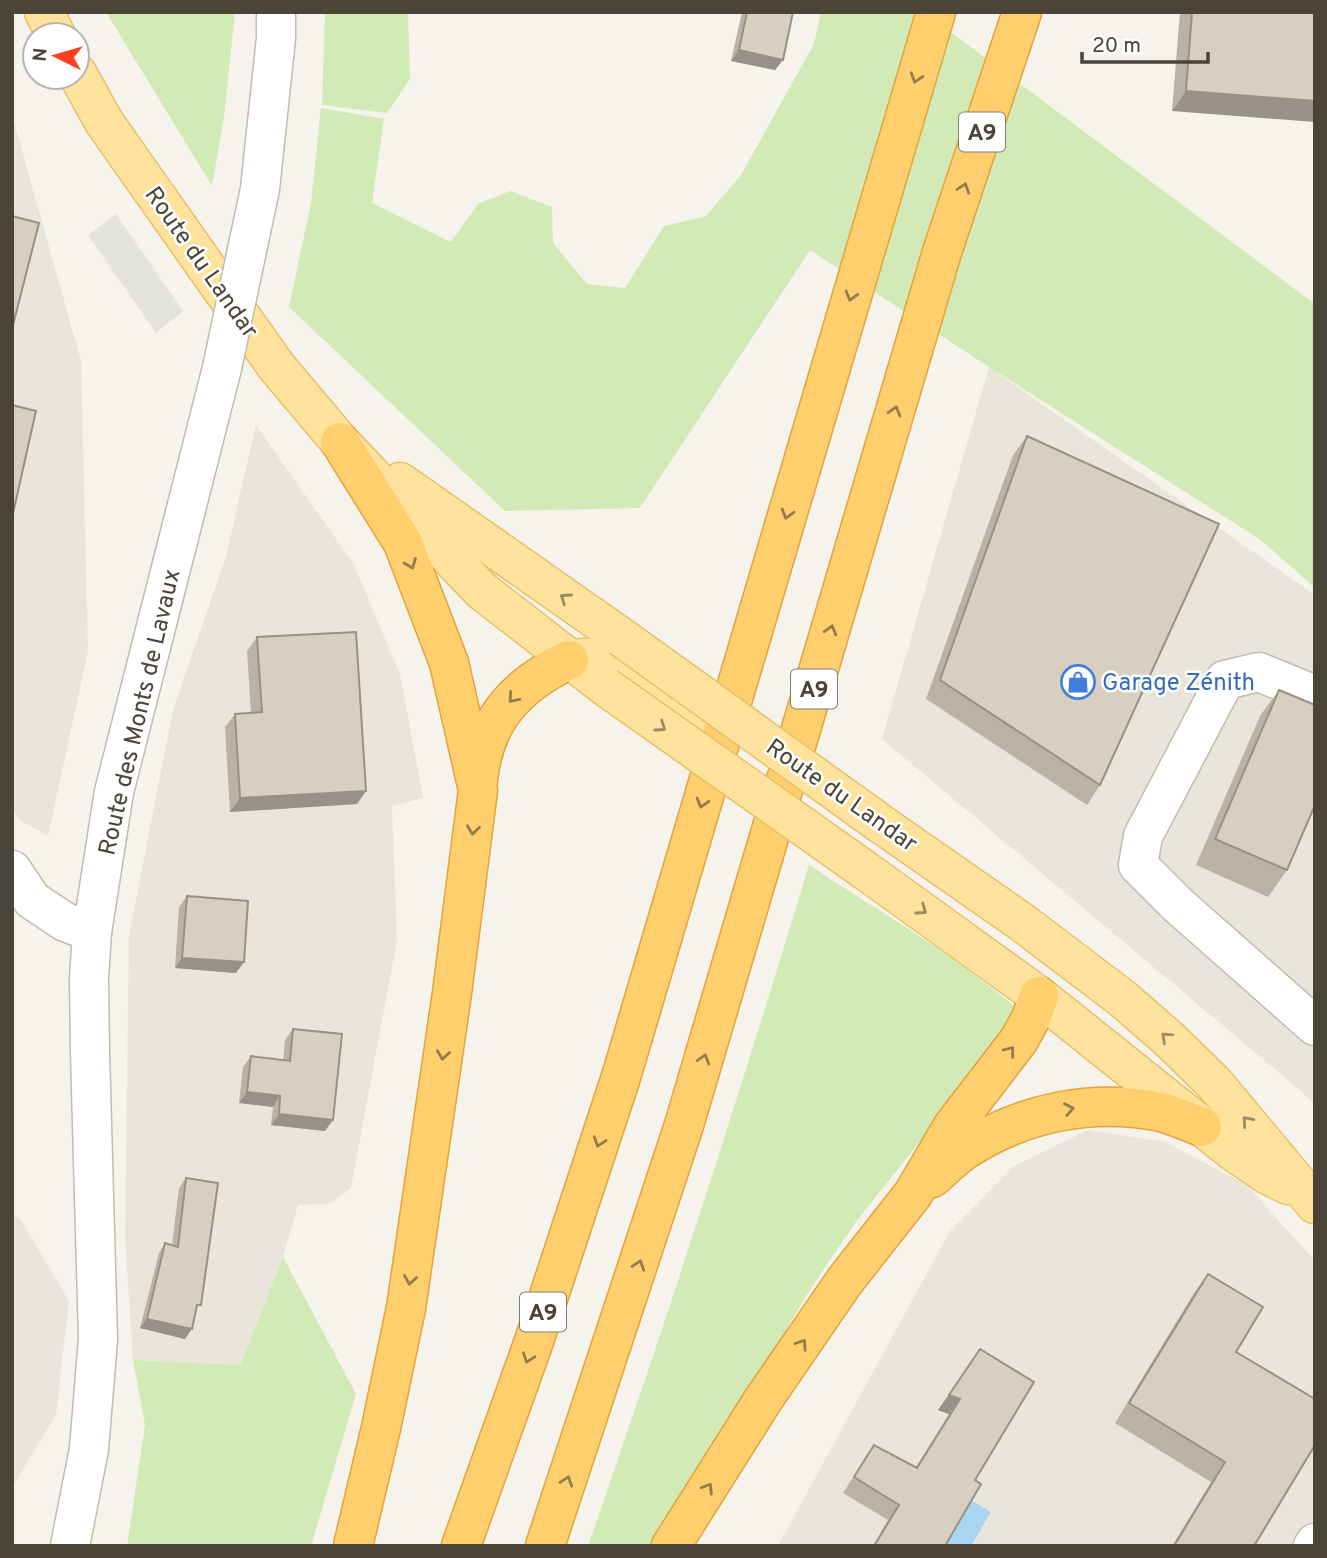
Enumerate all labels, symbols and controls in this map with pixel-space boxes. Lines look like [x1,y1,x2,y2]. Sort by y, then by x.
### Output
north arrow [21,21,91,91]
scale bar [1082,21,1208,65]
text: 20 m [1092,33,1141,60]
text: N [29,47,54,63]
one-way arrow [910,71,925,83]
road number: A9 [959,113,1005,152]
street label: Route du Landar [137,182,264,345]
one-way arrow [956,182,970,194]
one-way arrow [845,290,860,302]
one-way arrow [887,406,902,418]
one-way arrow [780,508,795,520]
one-way arrow [403,557,417,569]
street label: Route des Monts de Lavaux [93,566,188,858]
one-way arrow [560,594,573,606]
one-way arrow [823,624,838,636]
shop icon: Garage Zénith [1059,663,1097,701]
place label: Garage Zénith [1102,669,1255,699]
road number: A9 [791,670,837,708]
one-way arrow [509,690,521,703]
one-way arrow [653,719,666,731]
street label: Route du Landar [759,733,922,860]
one-way arrow [695,797,710,809]
one-way arrow [465,824,480,836]
one-way arrow [914,902,927,914]
one-way arrow [1161,1033,1174,1045]
one-way arrow [1002,1047,1015,1059]
one-way arrow [436,1049,451,1061]
one-way arrow [695,1053,710,1065]
one-way arrow [1063,1103,1075,1118]
one-way arrow [1243,1116,1255,1129]
one-way arrow [593,1135,607,1147]
one-way arrow [631,1260,645,1272]
one-way arrow [403,1274,418,1286]
road number: A9 [520,1292,566,1331]
one-way arrow [794,1338,807,1351]
one-way arrow [522,1351,536,1363]
one-way arrow [559,1476,574,1488]
one-way arrow [699,1483,712,1496]

